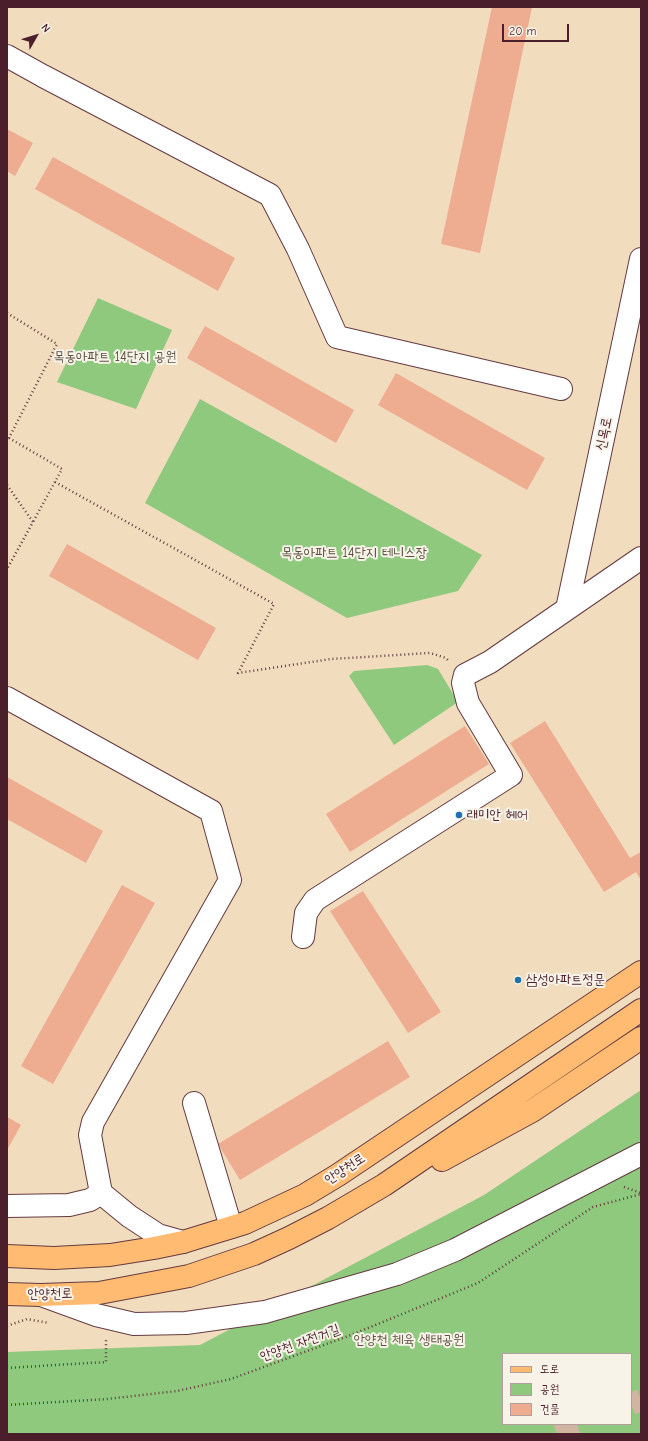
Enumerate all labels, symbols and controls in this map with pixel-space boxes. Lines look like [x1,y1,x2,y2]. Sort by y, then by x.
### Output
north arrow [16,16,56,56]
scale bar [504,16,571,42]
text: N [38,21,53,35]
text: 20 m [509,24,537,38]
park label: 목동아파트 14단지 공원 [53,349,177,365]
street label: 신목로 [592,416,616,452]
park label: 목동아파트 14단지 테니스장 [281,545,427,561]
place label: 래미안 헤어 [467,807,528,823]
marker: 래미안 헤어 [454,810,464,820]
place label: 삼성아파트정문 [526,972,605,988]
marker: 삼성아파트정문 [513,975,523,985]
street label: 안양천로 [322,1150,368,1188]
street label: 안양천로 [27,1285,73,1303]
street label: 안양천 자전거길 [258,1321,342,1365]
park label: 안양천 체육 생태공원 [354,1332,464,1348]
legend [502,1353,632,1425]
text: 도로 [540,1362,559,1376]
text: 공원 [540,1382,559,1396]
text: 건물 [540,1402,559,1416]

